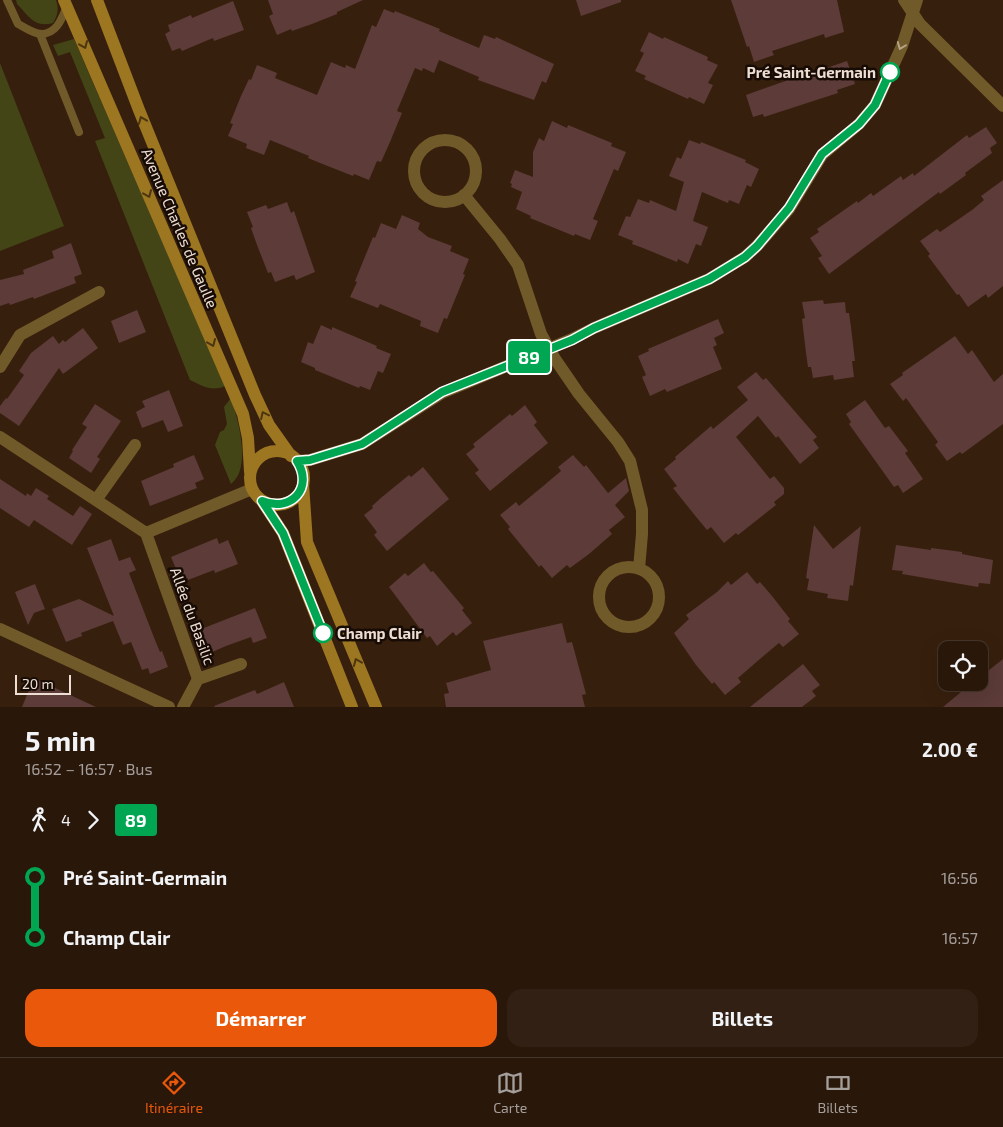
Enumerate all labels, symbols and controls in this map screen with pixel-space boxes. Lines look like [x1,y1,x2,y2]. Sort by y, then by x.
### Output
one-way arrow [77,40,88,49]
one-way arrow [897,41,908,50]
marker: Pré Saint-Germain [880,62,900,82]
place label: Pré Saint-Germain [746,63,876,81]
one-way arrow [138,116,149,125]
street label: Avenue Charles de Gaulle [138,145,222,311]
one-way arrow [141,189,152,198]
one-way arrow [206,338,216,347]
line badge: 89 [506,341,552,373]
text: 89 [518,346,540,368]
one-way arrow [261,412,271,421]
street label: Allée du Basilic [167,565,219,667]
marker: Champ Clair [313,623,333,643]
place label: Champ Clair [337,624,422,642]
map controls [938,641,988,691]
button: locate [938,641,988,691]
one-way arrow [353,658,363,667]
scale bar [15,672,71,695]
text: 20 m [22,675,54,692]
text: 5 min [25,723,96,757]
text: 2.00 € [922,738,978,761]
text: 16:52 – 16:57 · Bus [25,759,153,778]
icon: walk [25,806,53,834]
icon: forward [79,806,107,834]
text: 89 [125,809,147,831]
text: 4 [61,810,71,829]
text: Pré Saint-Germain [63,866,227,889]
text: 16:56 [941,868,978,887]
text: Champ Clair [63,926,170,949]
text: 16:57 [942,928,978,947]
button: Démarrer [25,989,497,1047]
button: Billets [507,989,978,1047]
tab: Itinéraire [145,1069,203,1116]
tab: Carte [493,1069,527,1116]
tab: Billets [817,1069,858,1116]

